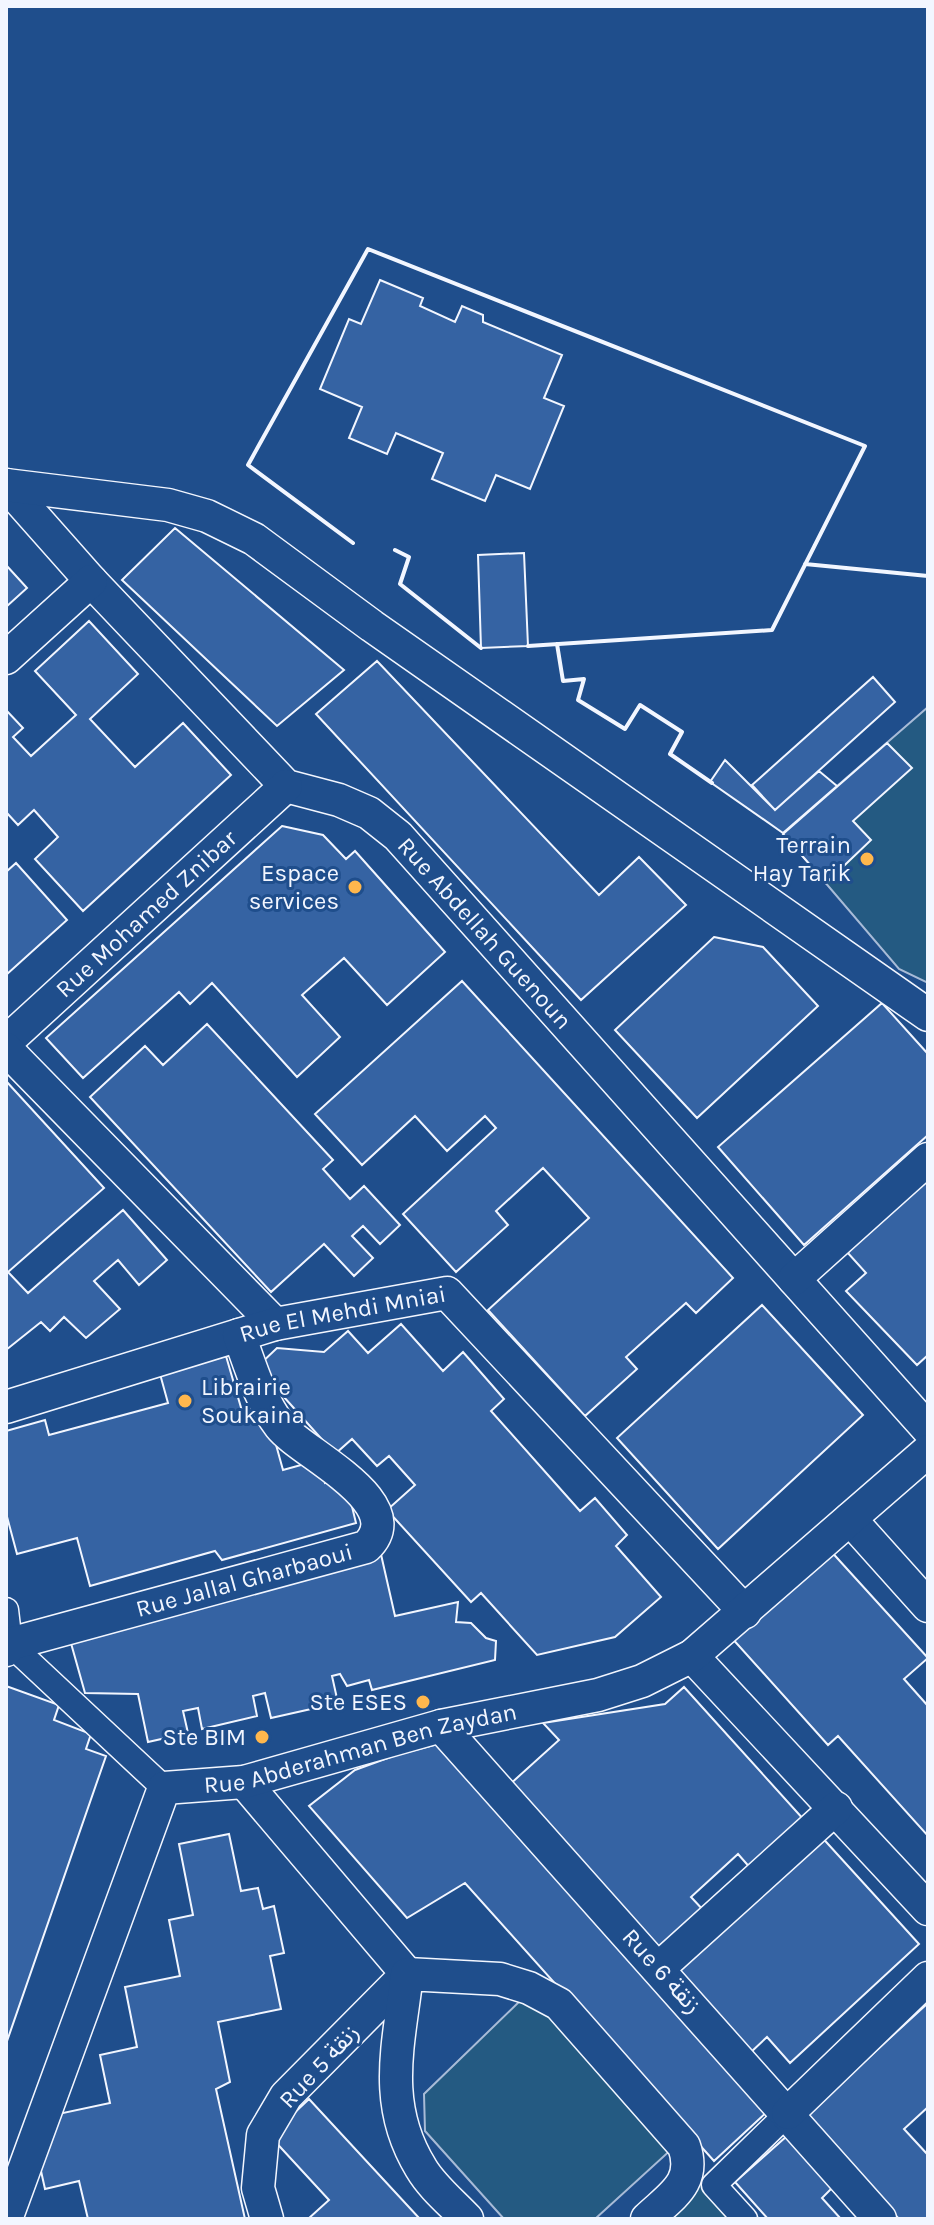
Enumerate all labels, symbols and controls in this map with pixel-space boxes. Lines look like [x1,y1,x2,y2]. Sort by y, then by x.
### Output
street label: Rue Mohamed Znibar [50,824,243,1003]
street label: Rue Abdellah Guenoun [392,831,578,1035]
place label: Terrain Hay Tarik [752,831,851,887]
marker: Terrain Hay Tarik [858,850,876,868]
place label: Espace services [249,859,339,915]
marker: Espace services [346,878,364,896]
street label: Rue El Mehdi Mniai [236,1279,448,1348]
place label: Librairie Soukaina [201,1373,305,1429]
marker: Librairie Soukaina [176,1392,194,1410]
street label: Rue Jallal Gharbaoui [133,1537,356,1623]
place label: Ste ESES [309,1688,407,1716]
marker: Ste ESES [414,1693,432,1711]
street label: Rue Abderahman Ben Zaydan [203,1697,519,1799]
place label: Ste BIM [162,1723,246,1751]
marker: Ste BIM [253,1728,271,1746]
street label: Rue 6 زنقة [617,1923,707,2019]
street label: Rue 5 زنقة [273,2018,365,2114]

